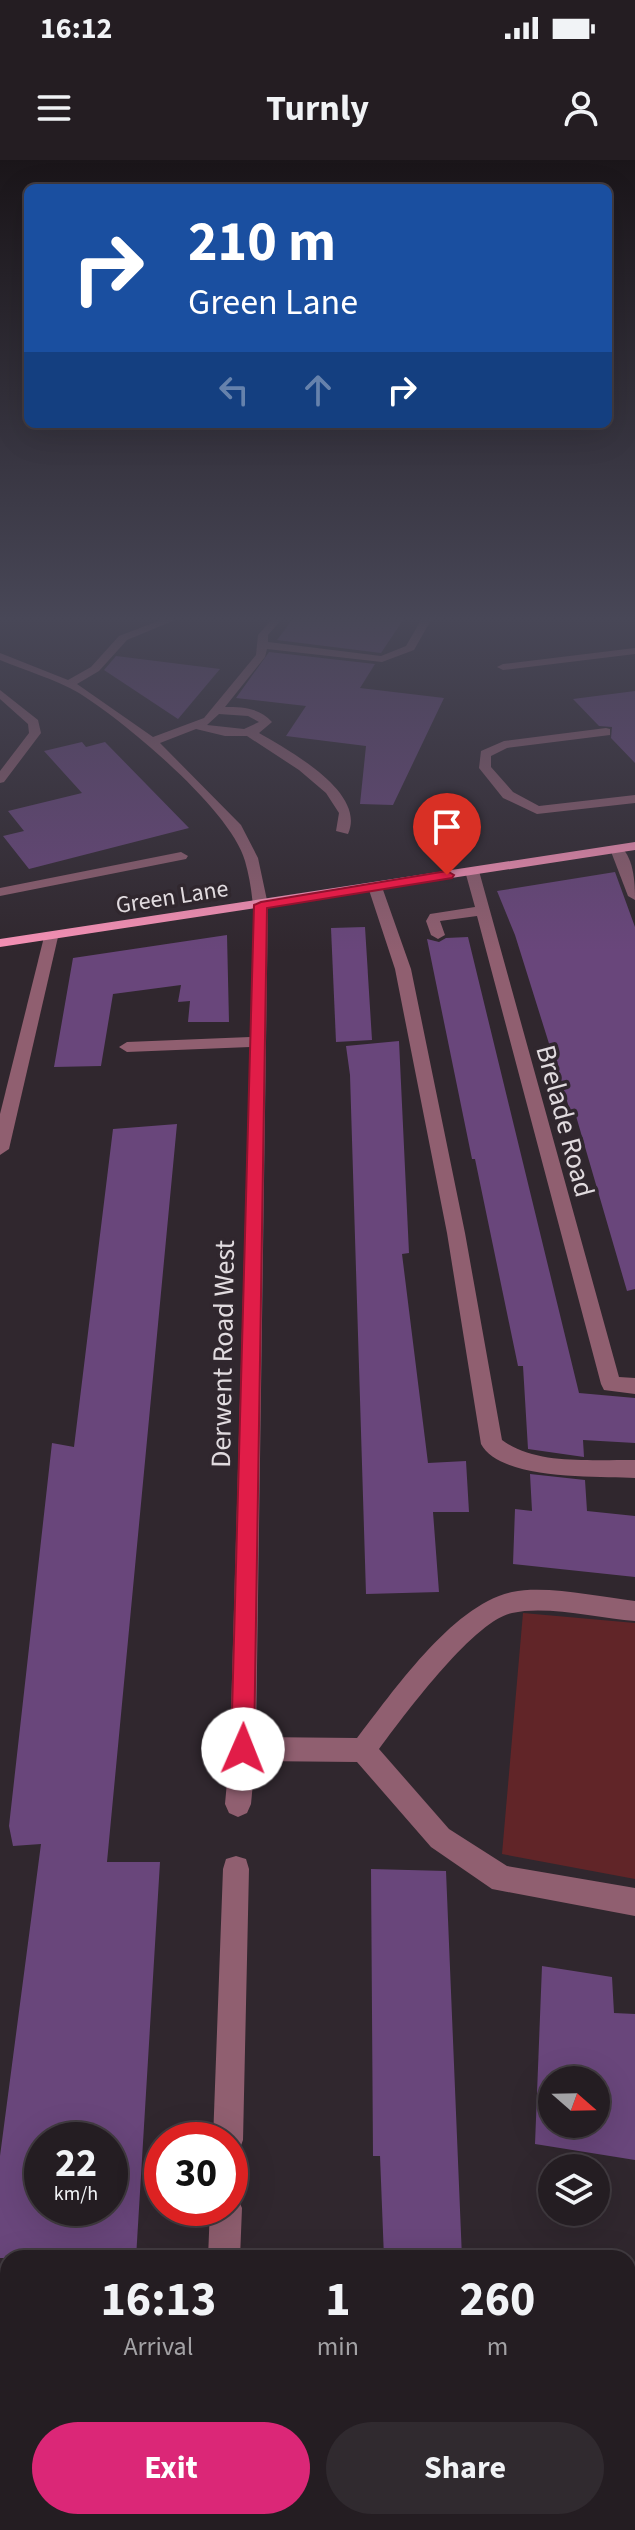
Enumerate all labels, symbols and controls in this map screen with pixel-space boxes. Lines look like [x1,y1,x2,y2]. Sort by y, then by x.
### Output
text: 16:12 [40,7,112,50]
text: Turnly [266,83,369,134]
icon: menu [32,86,76,130]
icon: person [559,86,603,130]
text: 210 m [188,203,336,282]
icon: right [56,216,160,320]
text: Green Lane [188,277,358,328]
icon: left [212,368,256,412]
icon: ahead [296,368,340,412]
icon: right [380,368,424,412]
pin [413,793,481,875]
icon: arrive [425,805,469,849]
street label: Green Lane [113,871,231,923]
street label: Brelade Road [525,1040,605,1202]
street label: Derwent Road West [201,1239,245,1468]
position arrow [201,1707,285,1791]
north arrow [538,2066,610,2138]
map controls [538,2066,610,2226]
speed limit sign: 30 [144,2122,248,2226]
text: 22 [55,2135,97,2192]
button: layers [538,2154,610,2226]
text: km/h [54,2180,98,2208]
text: 16:13 [100,2266,216,2334]
text: 1 [325,2266,351,2334]
text: 260 [459,2266,535,2334]
text: Arrival [123,2328,193,2365]
text: min [317,2328,359,2365]
text: m [487,2328,508,2365]
button: Exit [32,2422,310,2514]
button: Share [326,2422,604,2514]

